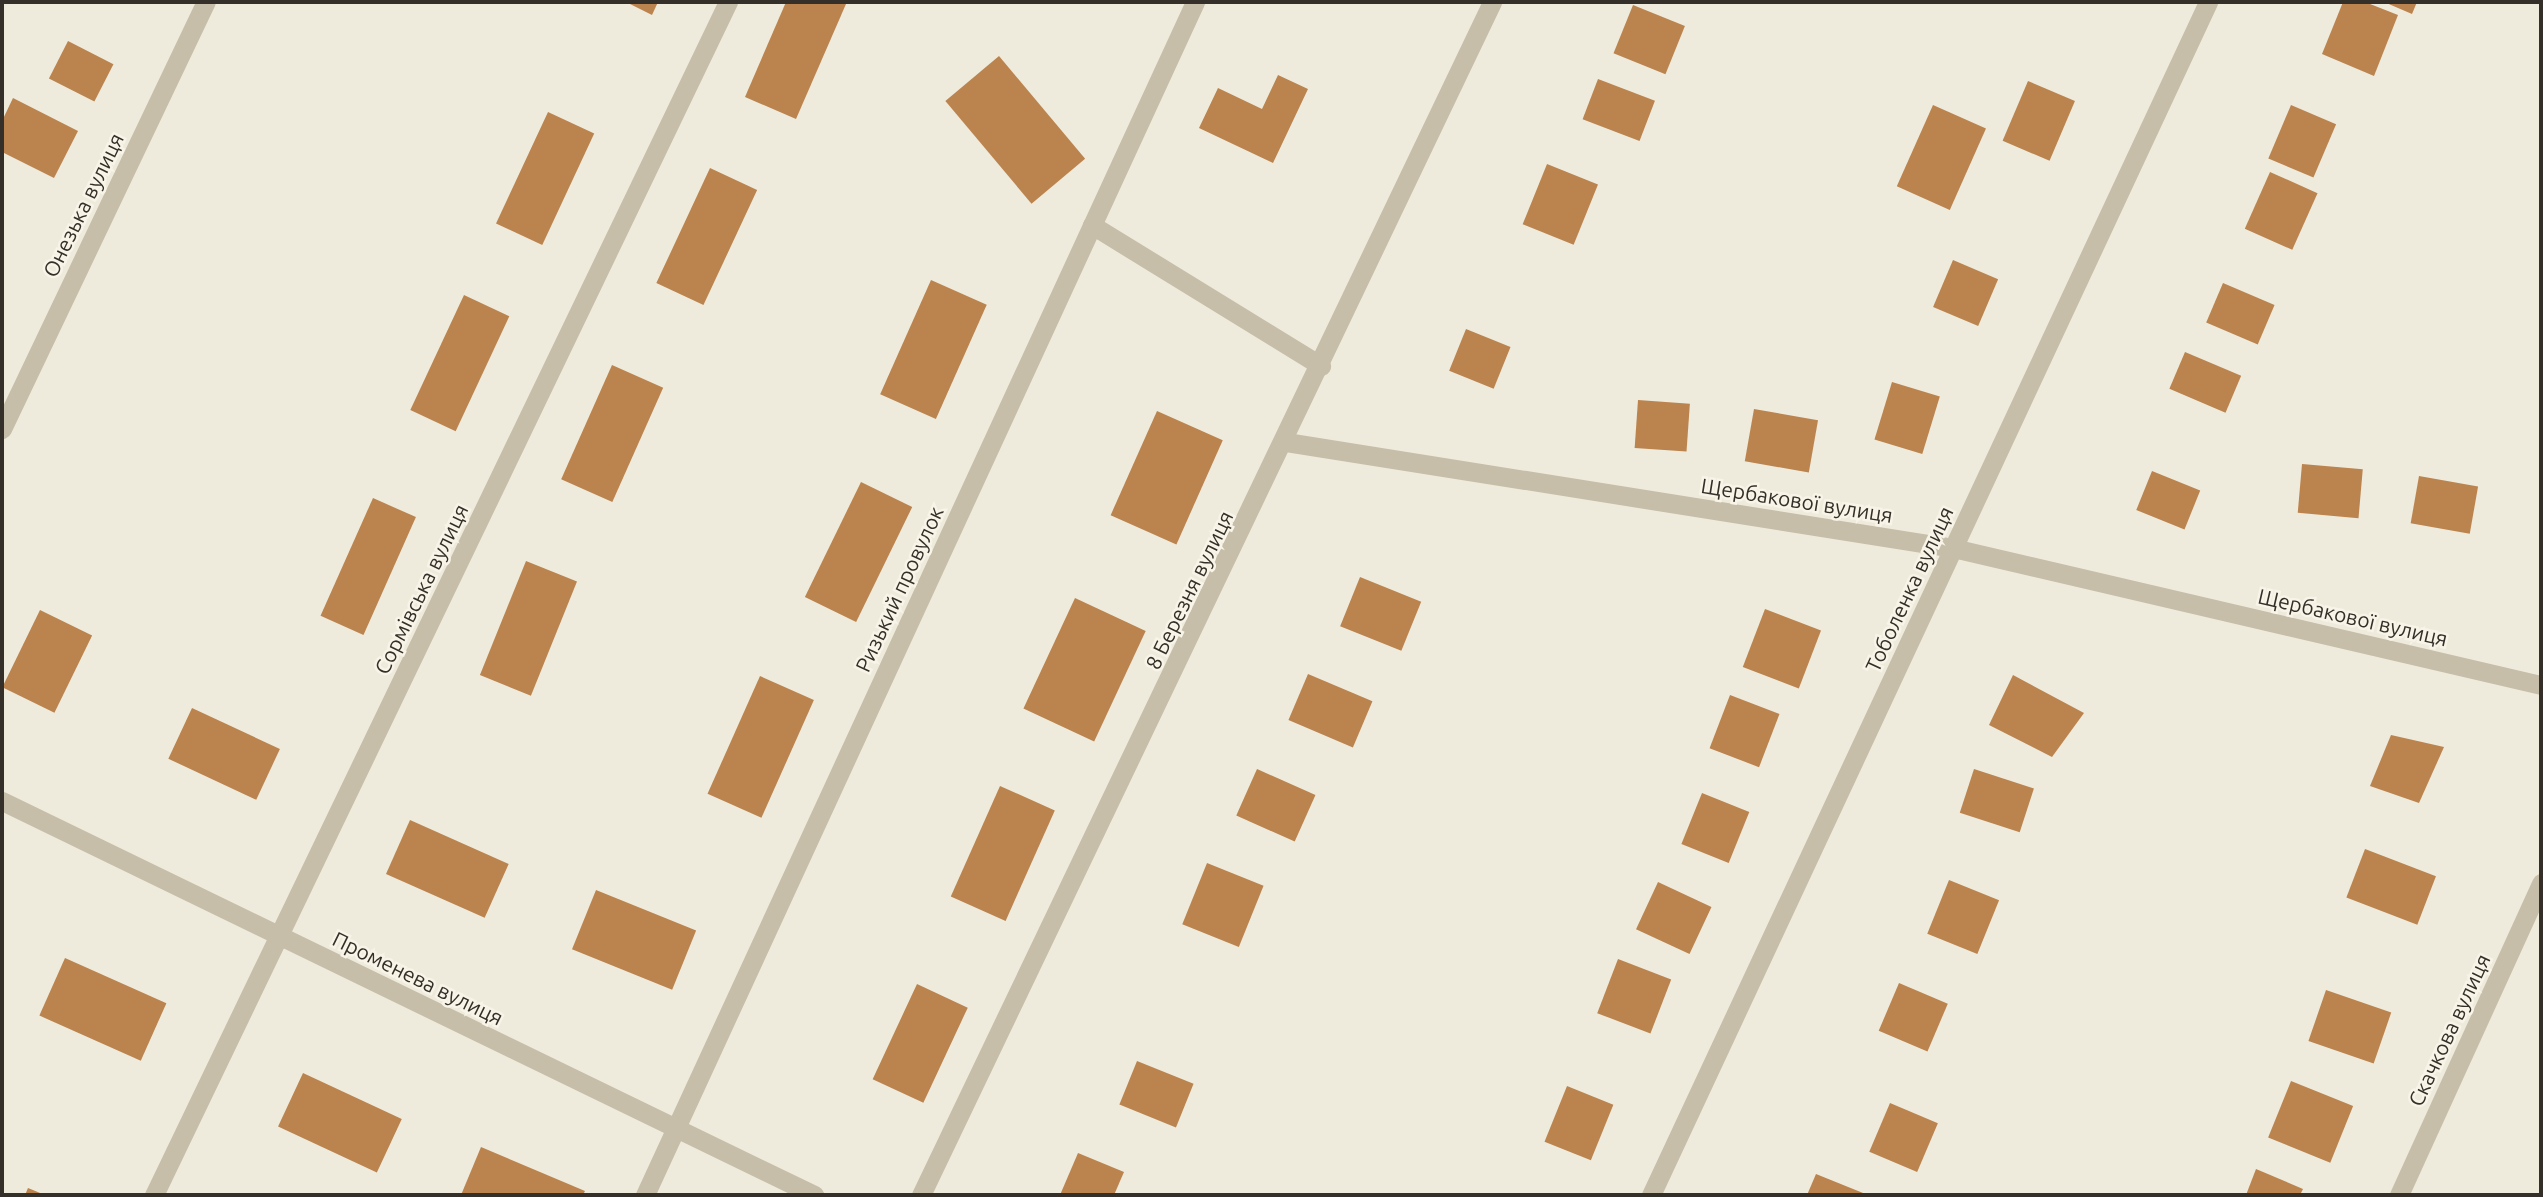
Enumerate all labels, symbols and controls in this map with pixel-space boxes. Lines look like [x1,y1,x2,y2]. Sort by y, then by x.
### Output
street label: Онезька вулиця [37,129,129,281]
street label: Щербакової вулиця [1699,472,1895,528]
street label: Сормівська вулиця [369,500,473,678]
street label: Ризький провулок [850,502,948,676]
street label: Тоболенка вулиця [1860,502,1958,676]
street label: 8 Березня вулиця [1140,507,1238,673]
street label: Щербакової вулиця [2256,583,2450,651]
street label: Променева вулиця [329,926,507,1030]
street label: Скачкова вулиця [2403,950,2495,1110]

